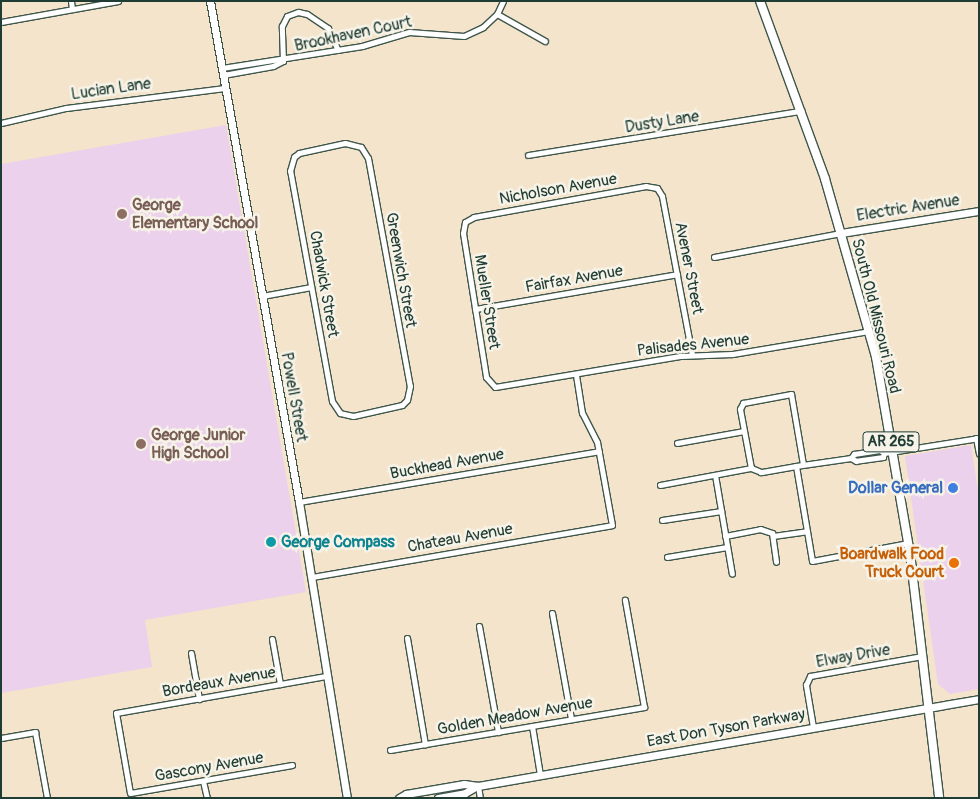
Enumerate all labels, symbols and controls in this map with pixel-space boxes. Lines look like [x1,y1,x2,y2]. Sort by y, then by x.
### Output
street label: Brookhaven Court [293,12,413,56]
street label: Lucian Lane [70,74,152,104]
street label: Dusty Lane [624,107,700,137]
street label: Nicholson Avenue [498,169,618,209]
street label: Electric Avenue [855,190,961,226]
place label: George Elementary School [132,195,258,233]
marker: George Elementary School [116,208,128,220]
street label: Greenwich Street [381,211,421,329]
street label: Avener Street [671,220,707,316]
street label: Chadwick Street [305,229,343,339]
street label: South Old Missouri Road [847,236,905,396]
street label: Mueller Street [470,253,504,351]
street label: Fairfax Avenue [524,261,624,297]
street label: Palisades Avenue [636,330,750,360]
street label: Powell Street [277,351,311,443]
place label: George Junior High School [151,425,245,463]
road number: AR 265 [862,430,920,454]
marker: George Junior High School [135,438,147,450]
street label: Buckhead Avenue [389,445,505,483]
place label: Dollar General [848,478,943,498]
marker: Dollar General [947,482,959,494]
street label: Chateau Avenue [406,519,514,557]
place label: George Compass [281,532,395,552]
marker: George Compass [265,536,277,548]
place label: Boardwalk Food Truck Court [840,544,944,582]
marker: Boardwalk Food Truck Court [948,557,960,569]
street label: Elway Drive [814,640,892,672]
street label: Bordeaux Avenue [161,663,277,701]
street label: Golden Meadow Avenue [436,693,594,739]
street label: East Don Tyson Parkway [645,705,807,751]
street label: Gascony Avenue [153,748,265,786]

